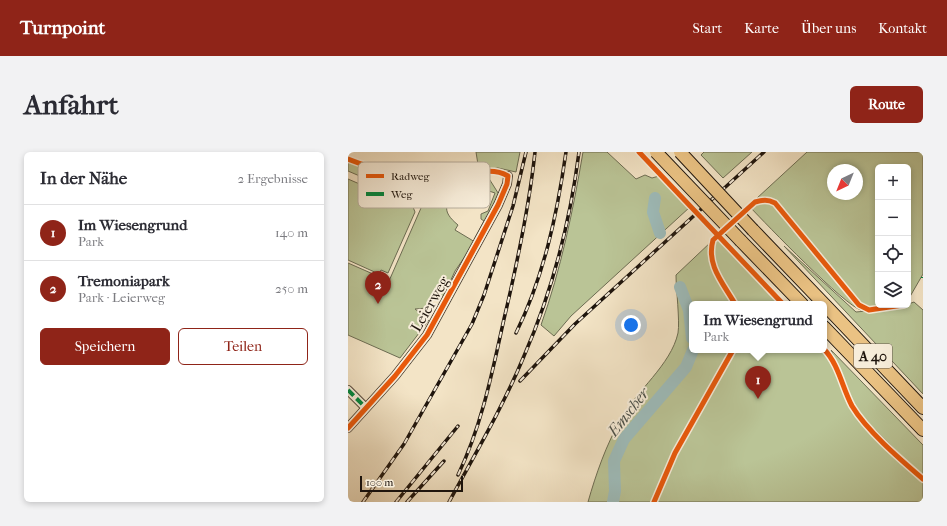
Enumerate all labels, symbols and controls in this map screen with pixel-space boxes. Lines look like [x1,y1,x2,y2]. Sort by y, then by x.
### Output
text: Turnpoint [20,17,105,39]
text: Start [693,20,722,37]
text: Karte [744,20,779,37]
text: Über uns [801,20,856,37]
text: Kontakt [878,20,927,37]
button: Route [850,86,923,123]
text: Anfahrt [24,88,118,121]
legend [358,162,490,208]
north arrow [827,164,863,200]
map controls [875,164,911,308]
button: + [875,164,911,200]
text: In der Nähe [40,168,127,188]
text: Radweg [391,170,430,183]
text: 2 Ergebnisse [238,171,308,186]
text: Weg [390,188,413,201]
button: − [875,200,911,236]
text: Im Wiesengrund [78,216,187,234]
text: 1 [51,225,55,240]
text: 140 m [275,225,308,240]
text: Park [78,234,104,249]
button: locate [875,236,911,272]
pin: 2 [365,271,391,304]
text: Tremoniapark [78,272,170,290]
street label: Leierweg [407,272,454,335]
button: layers [875,272,911,308]
text: 2 [50,281,56,296]
text: 250 m [275,281,308,296]
text: Park · Leierweg [78,290,165,305]
popup [689,301,827,353]
text: Im Wiesengrund [703,311,813,329]
your location [621,315,641,335]
button: Speichern [40,328,170,365]
button: Teilen [178,328,308,365]
text: Park [703,329,729,344]
road number: A 40 [854,344,892,368]
pin: 1 [745,366,771,399]
water label: Emscher [603,383,654,441]
scale bar [360,474,463,493]
text: 100 m [366,476,394,489]

